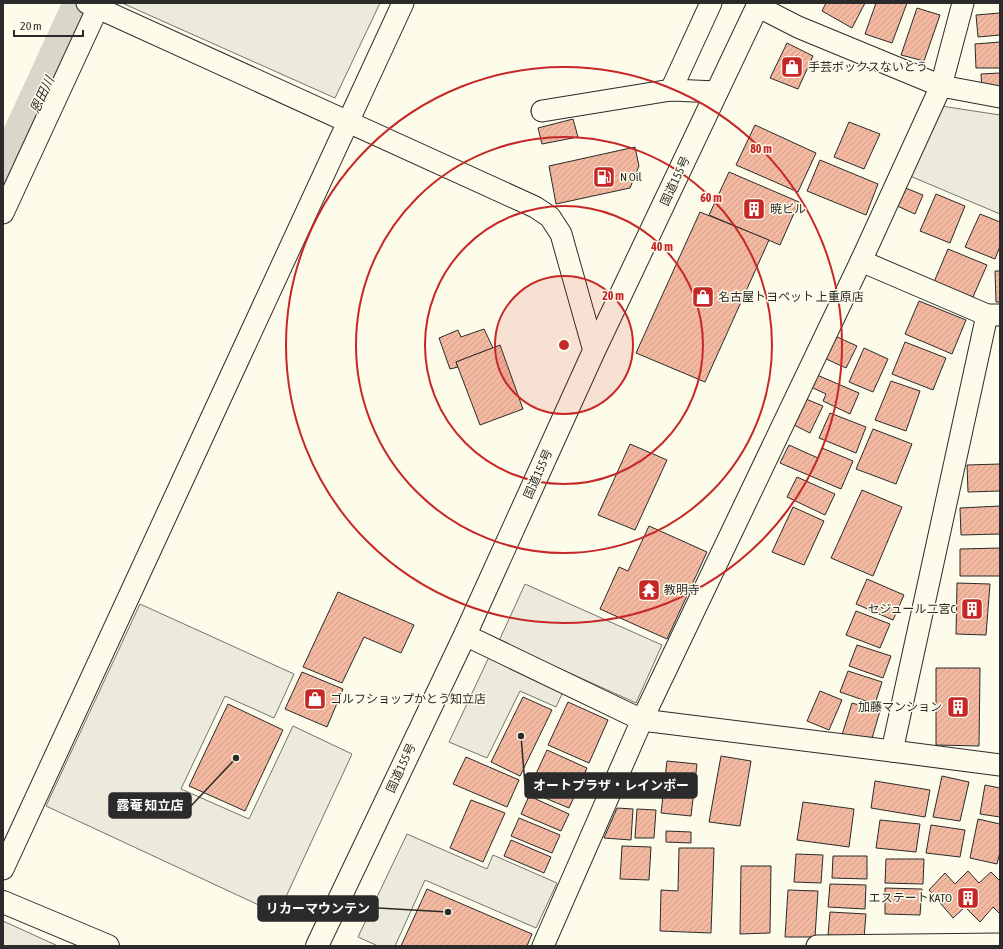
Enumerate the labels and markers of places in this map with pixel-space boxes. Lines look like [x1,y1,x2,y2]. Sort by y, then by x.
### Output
shop icon: 手芸ボックスないとう [779,54,805,80]
place label: 手芸ボックスないとう [808,60,928,74]
fuel station icon: N Oil [591,164,617,190]
place label: N Oil [620,170,642,184]
building icon: 暁ビル [741,196,767,222]
place label: 暁ビル [770,202,806,216]
shop icon: 名古屋トヨペット 上重原店 [690,284,716,310]
place label: 名古屋トヨペット 上重原店 [718,290,864,304]
centre of rings [557,338,571,352]
temple icon: 教明寺 [636,577,662,603]
place label: 教明寺 [664,583,700,597]
building icon: セジュール二宮C [959,596,985,622]
place label: セジュール二宮C [867,602,957,616]
shop icon: ゴルフショップかとう知立店 [302,686,328,712]
place label: ゴルフショップかとう知立店 [330,692,486,706]
building icon: 加藤マンション [945,694,971,720]
place label: 加藤マンション [858,700,942,714]
callout: オートプラザ・レインボー [525,773,697,798]
callout: 露菴 知立店 [109,793,191,818]
building icon: エステートKATO [955,885,981,911]
place label: エステートKATO [869,891,952,905]
callout: リカーマウンテン [258,896,378,921]

